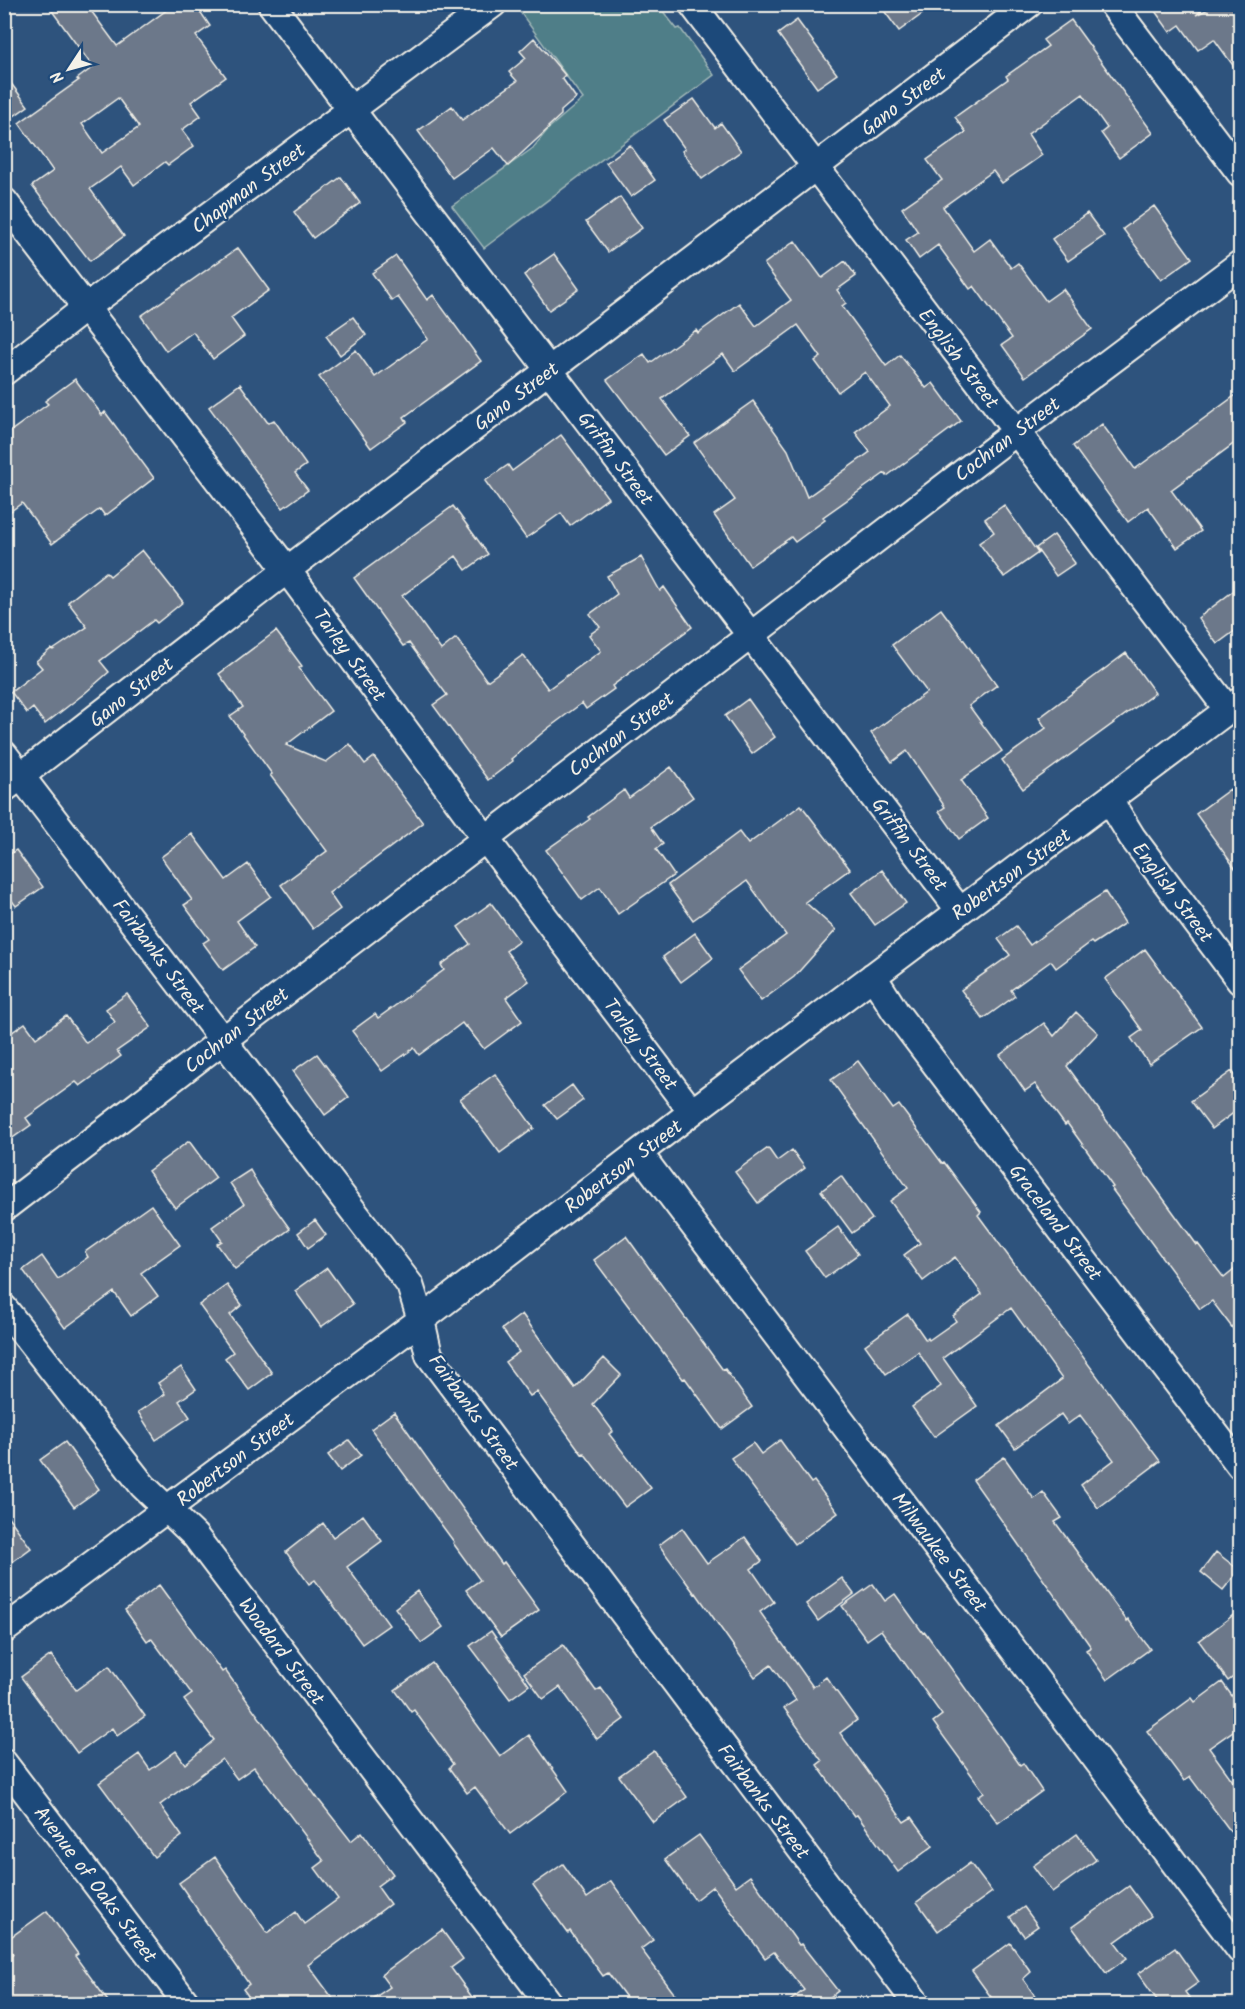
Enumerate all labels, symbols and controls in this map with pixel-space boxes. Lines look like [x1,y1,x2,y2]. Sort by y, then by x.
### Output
north arrow [39,39,99,99]
street label: Gano Street [855,60,954,145]
text: N [45,65,71,88]
street label: Chapman Street [185,136,313,243]
street label: English Street [909,302,1006,417]
street label: Gano Street [468,355,567,440]
street label: Cochran Street [948,390,1068,491]
street label: Griffin Street [568,405,661,513]
street label: Tarley Street [303,603,393,710]
street label: Gano Street [83,650,182,737]
street label: Cochran Street [562,685,682,786]
street label: Griffin Street [862,791,955,899]
street label: Robertson Street [945,821,1079,930]
street label: English Street [1123,836,1220,951]
street label: Fairbanks Street [103,892,212,1022]
street label: Cochran Street [178,980,297,1083]
street label: Tarley Street [594,992,685,1098]
street label: Robertson Street [558,1112,691,1223]
street label: Graceland Street [1000,1158,1109,1289]
street label: Fairbanks Street [419,1348,526,1479]
street label: Robertson Street [170,1405,303,1516]
street label: Milwaukee Street [882,1486,995,1621]
street label: Woodard Street [229,1591,332,1713]
street label: Fairbanks Street [708,1737,817,1867]
street label: Avenue of Oaks Street [25,1800,164,1971]

